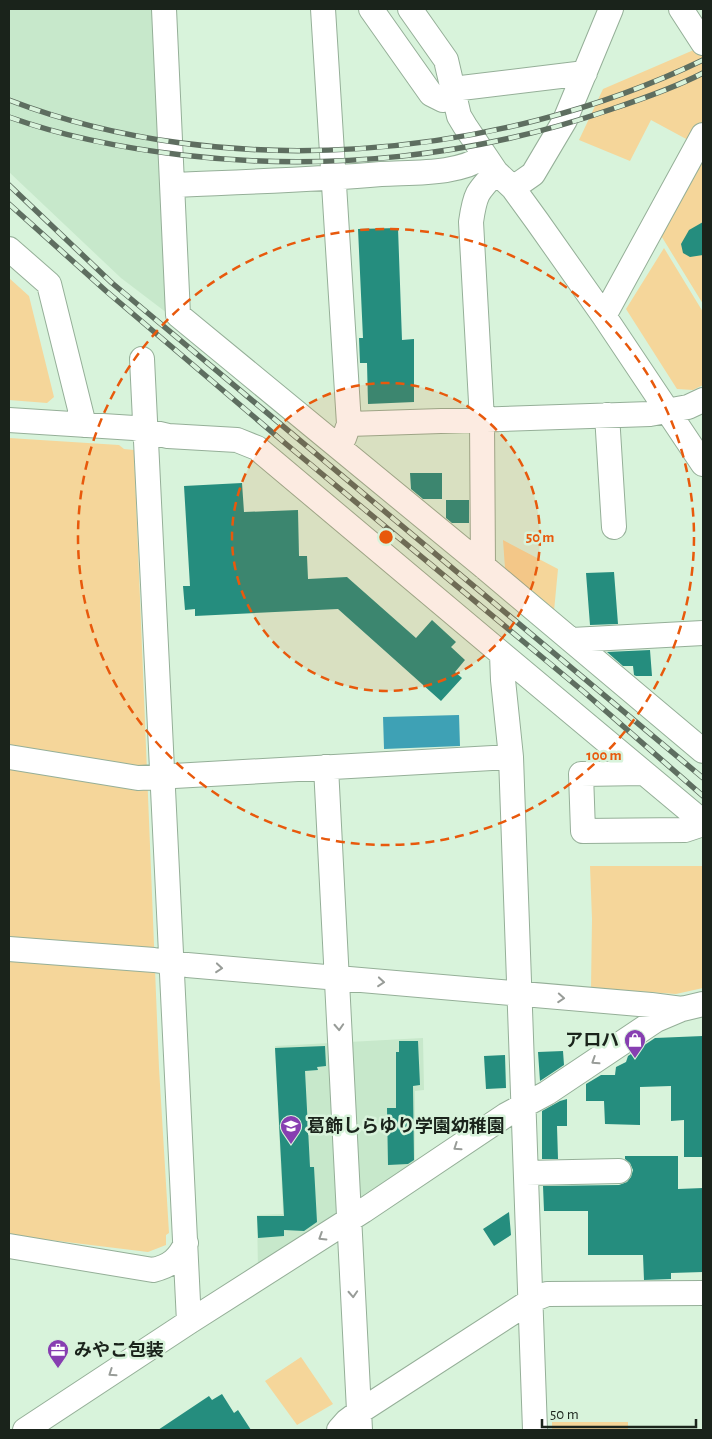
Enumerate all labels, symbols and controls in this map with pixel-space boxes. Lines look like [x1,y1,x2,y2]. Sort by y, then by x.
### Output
centre of rings [377,528,395,546]
text: 50 m [526,530,554,545]
text: 100 m [586,748,622,763]
one-way arrow [216,962,224,973]
one-way arrow [378,977,386,988]
one-way arrow [557,993,565,1004]
one-way arrow [334,1023,345,1031]
shop icon: アロハ [623,1028,647,1059]
place label: アロハ [565,1032,619,1050]
one-way arrow [591,1055,600,1064]
school or university icon: 葛飾しらゆり学園幼稚園 [279,1114,303,1145]
place label: 葛飾しらゆり学園幼稚園 [307,1116,505,1136]
one-way arrow [454,1141,463,1150]
one-way arrow [318,1231,327,1241]
one-way arrow [348,1290,359,1298]
office icon: みやこ包装 [46,1338,70,1369]
place label: みやこ包装 [74,1340,164,1360]
one-way arrow [108,1367,118,1376]
scale bar [542,1396,696,1428]
text: 50 m [550,1407,579,1422]

